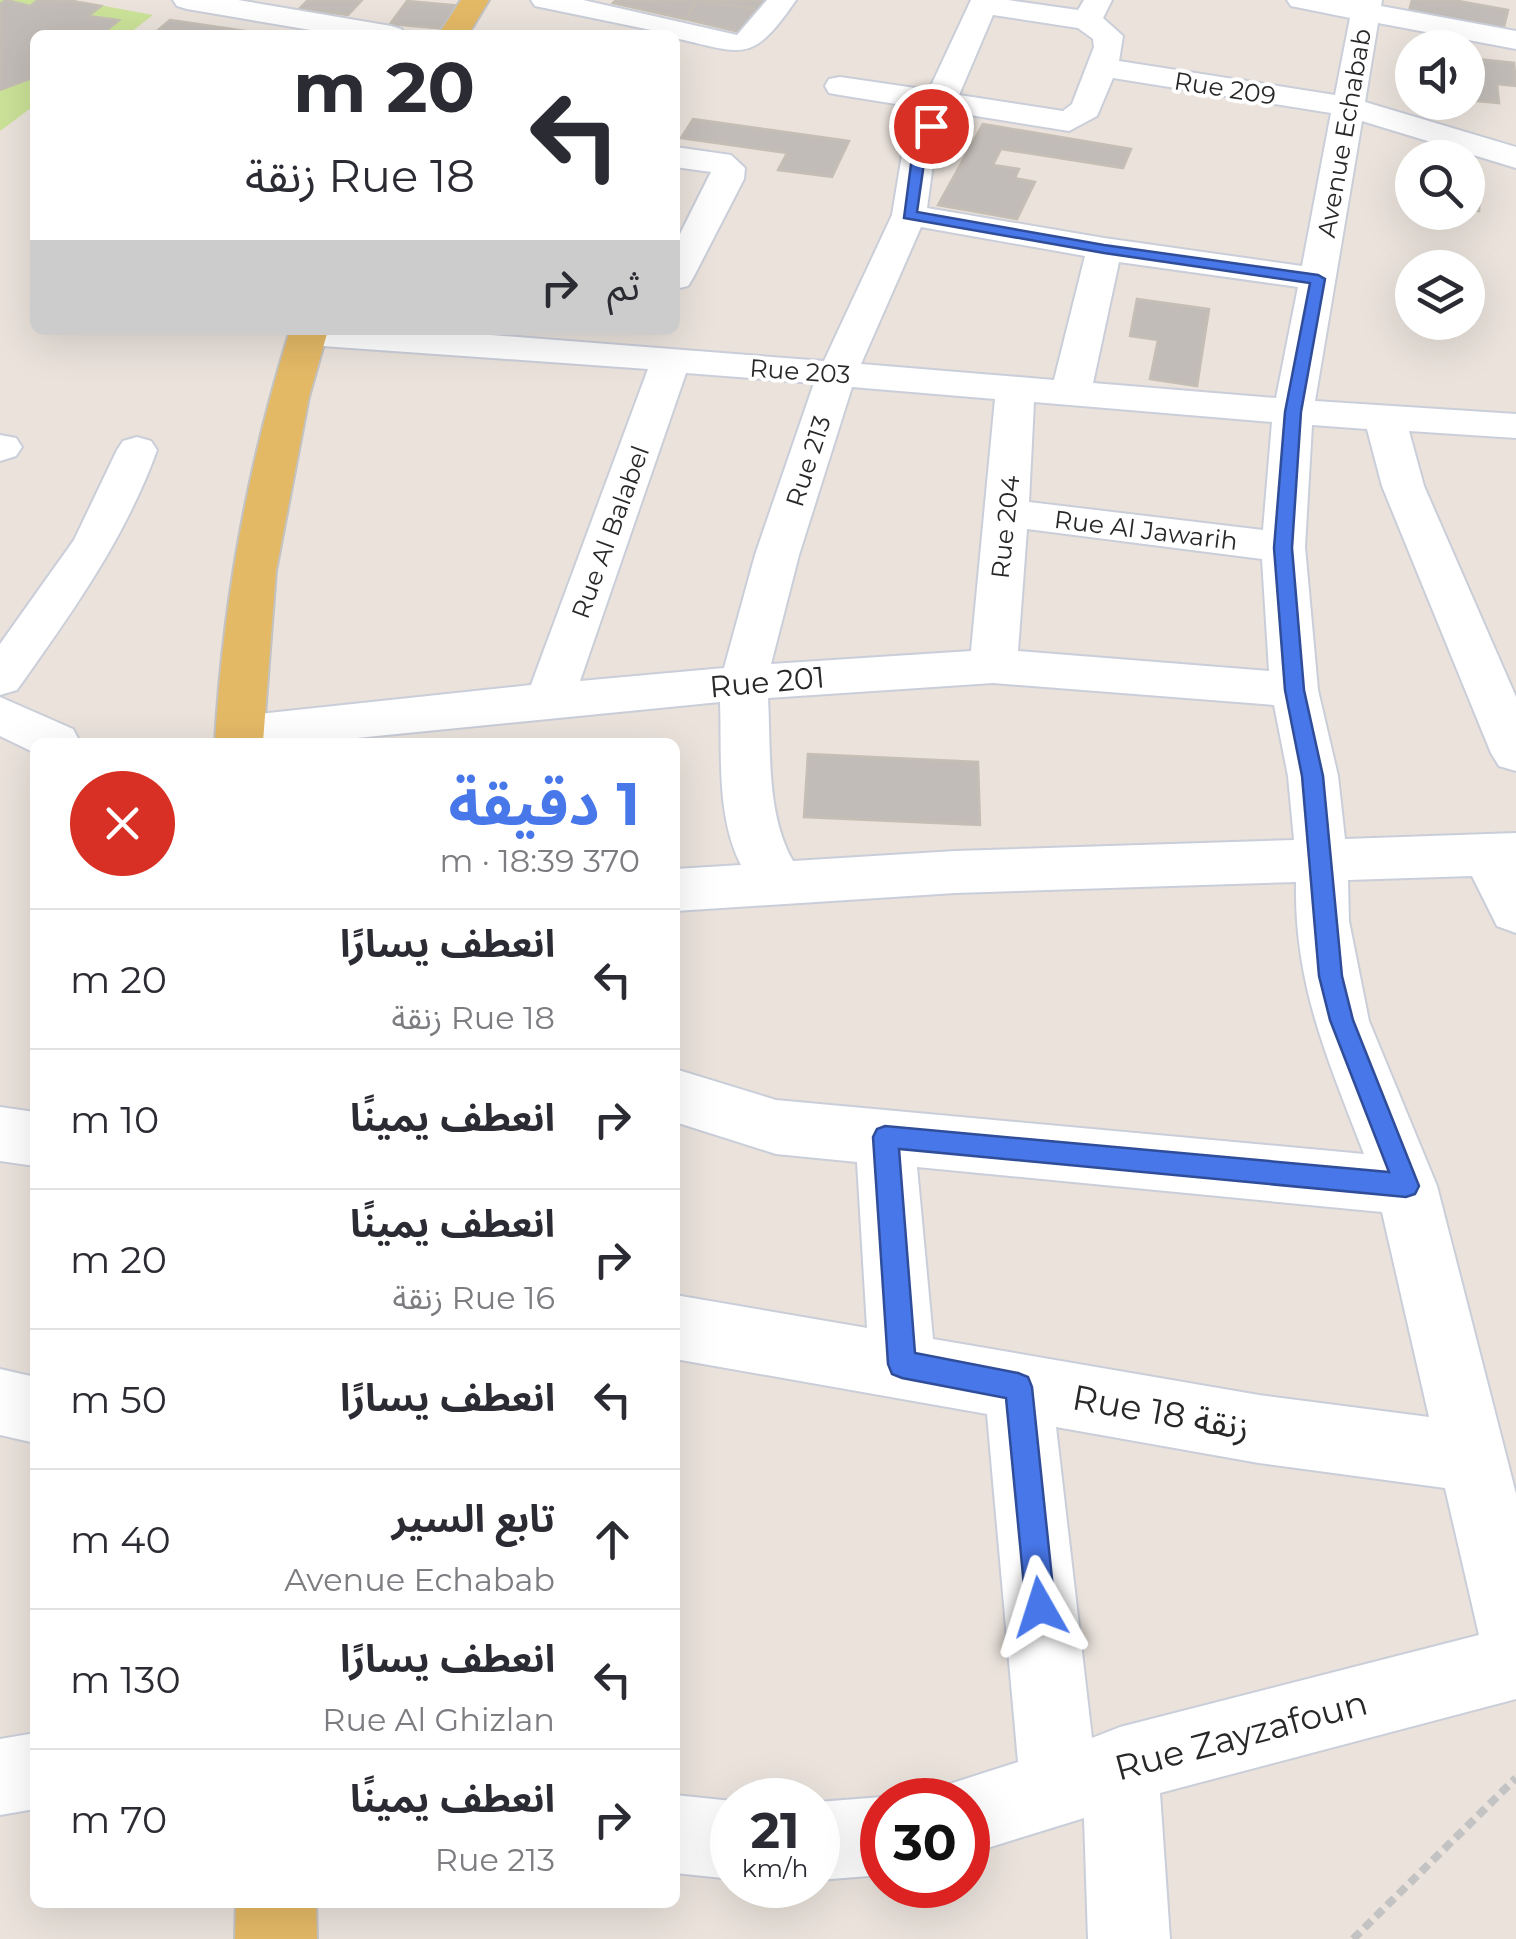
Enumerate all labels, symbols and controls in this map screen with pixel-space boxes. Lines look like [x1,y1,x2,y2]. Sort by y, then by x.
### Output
street label: Avenue Echabab [1311,26,1377,240]
map controls [1395,30,1485,340]
button: sound [1395,30,1485,120]
text: 20 m [293,44,475,130]
street label: Rue 209 [1172,65,1278,111]
icon: left [510,70,640,200]
pin [889,84,974,169]
icon: arrive [904,99,959,154]
button: search [1395,140,1485,230]
text: Rue 18 زنقة [245,148,475,203]
button: layers [1395,250,1485,340]
icon: right [532,260,587,315]
text: ثم [607,263,640,310]
street label: Rue 203 [749,353,851,389]
street label: Rue 213 [779,412,837,510]
street label: Rue Al Balabel [565,442,655,622]
street label: Rue 204 [985,473,1025,580]
street label: Rue Al Jawarih [1053,504,1239,556]
street label: Rue 201 [708,659,826,705]
text: 1 دقيقة [449,767,640,840]
button: close [70,771,175,876]
text: 370 m · 18:39 [439,841,640,880]
text: انعطف يسارًا [340,920,555,967]
icon: left [585,952,640,1007]
text: 20 m [70,956,167,1003]
text: Rue 18 زنقة [392,998,555,1037]
icon: right [585,1092,640,1147]
text: انعطف يمينًا [350,1094,555,1141]
text: 10 m [70,1096,159,1143]
text: انعطف يمينًا [350,1200,555,1247]
icon: right [585,1232,640,1287]
text: 20 m [70,1236,167,1283]
text: Rue 16 زنقة [392,1278,555,1317]
icon: left [585,1372,640,1427]
text: انعطف يسارًا [340,1374,555,1421]
street label: Rue 18 زنقة [1069,1375,1253,1449]
text: 50 m [70,1376,167,1423]
text: تابع السير [392,1495,555,1542]
icon: ahead [585,1512,640,1567]
text: 40 m [70,1516,171,1563]
position arrow [988,1555,1092,1659]
text: Avenue Echabab [284,1560,555,1599]
text: انعطف يسارًا [340,1635,555,1682]
icon: left [585,1652,640,1707]
text: 130 m [70,1656,181,1703]
street label: Rue Zayzafoun [1110,1681,1372,1789]
text: Rue Al Ghizlan [322,1700,555,1739]
text: انعطف يمينًا [350,1775,555,1822]
speed limit sign: 30 [860,1778,990,1908]
icon: right [585,1792,640,1847]
text: 70 m [70,1796,167,1843]
text: 21 [750,1800,800,1861]
text: Rue 213 [435,1840,555,1879]
text: km/h [742,1853,808,1883]

